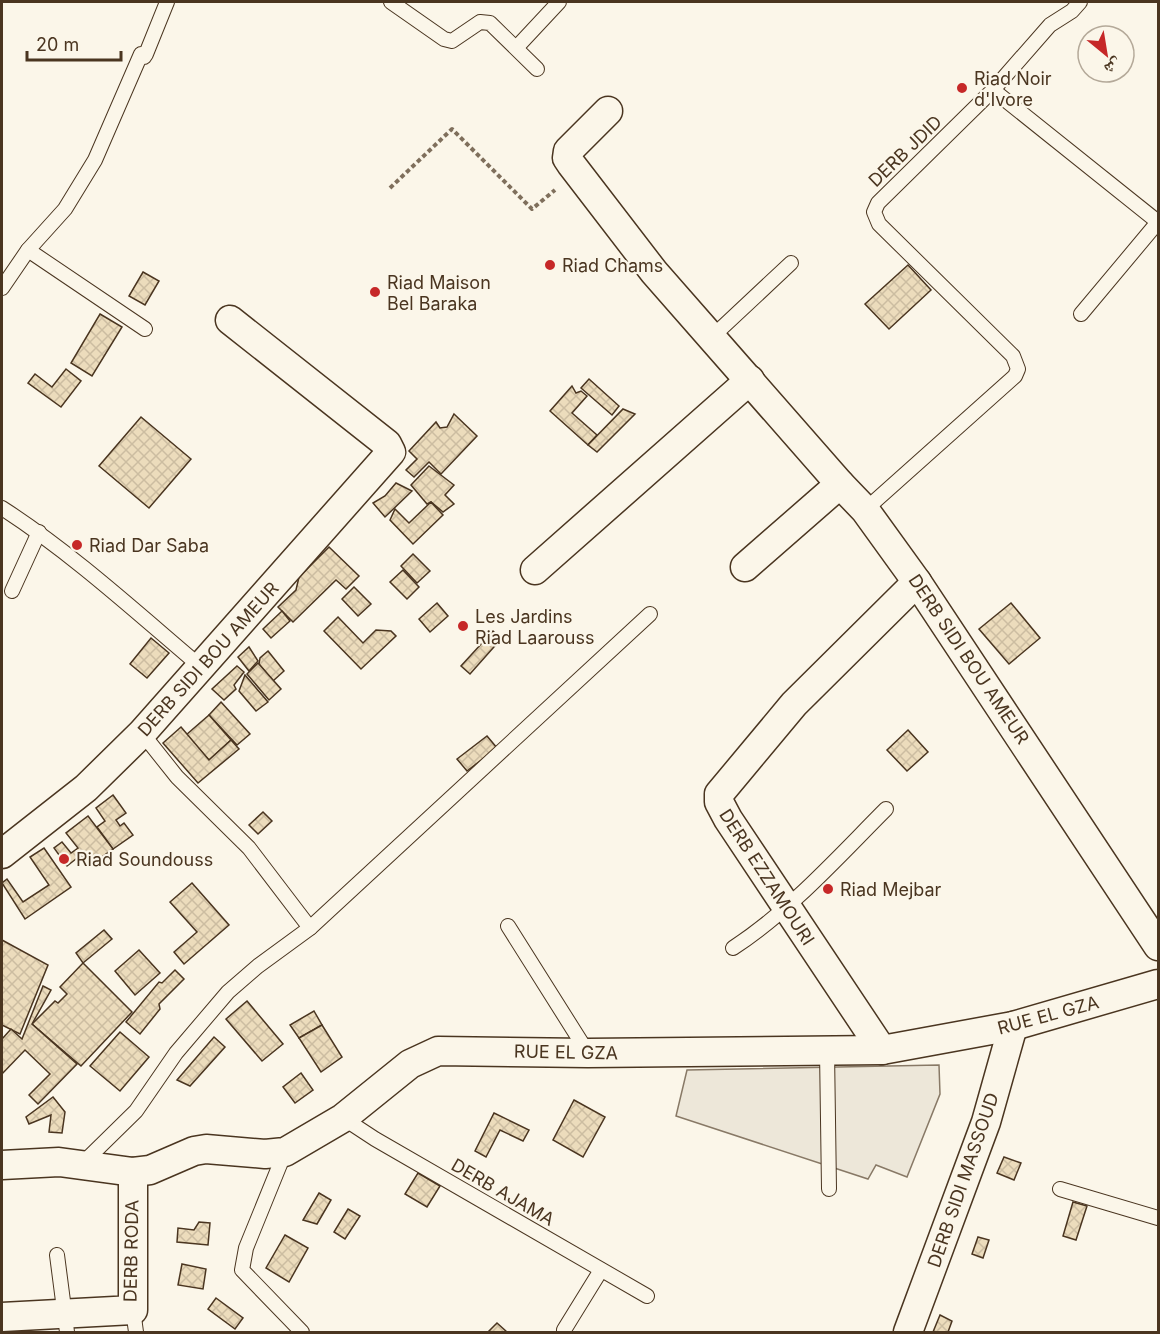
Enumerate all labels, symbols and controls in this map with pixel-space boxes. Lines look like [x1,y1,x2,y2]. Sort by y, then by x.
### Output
scale bar [27,24,122,62]
north arrow [1076,24,1136,84]
text: 20 m [36,34,79,55]
text: ش [1101,54,1126,80]
place label: Riad Noir d'Ivore [974,68,1052,110]
marker: Riad Noir d'Ivore [955,81,969,95]
street label: DERB JDID [864,111,946,191]
place label: Riad Chams [562,255,663,276]
marker: Riad Chams [543,258,557,272]
place label: Riad Maison Bel Baraka [387,272,491,314]
marker: Riad Maison Bel Baraka [368,285,382,299]
place label: Riad Dar Saba [89,535,209,556]
marker: Riad Dar Saba [70,538,84,552]
street label: DERB SIDI BOU AMEUR [904,570,1034,748]
street label: DERB SIDI BOU AMEUR [133,577,283,740]
place label: Les Jardins Riad Laarouss [475,606,594,648]
marker: Les Jardins Riad Laarouss [456,619,470,633]
street label: DERB EZZAMOURI [715,805,819,949]
place label: Riad Soundouss [76,849,213,870]
marker: Riad Soundouss [57,852,71,866]
place label: Riad Mejbar [840,879,942,900]
marker: Riad Mejbar [821,882,835,896]
street label: RUE EL GZA [995,991,1101,1039]
street label: RUE EL GZA [514,1041,618,1063]
street label: DERB SIDI MASSOUD [923,1090,1003,1270]
street label: DERB AJAMA [448,1154,558,1230]
street label: DERB RODA [120,1200,142,1302]

